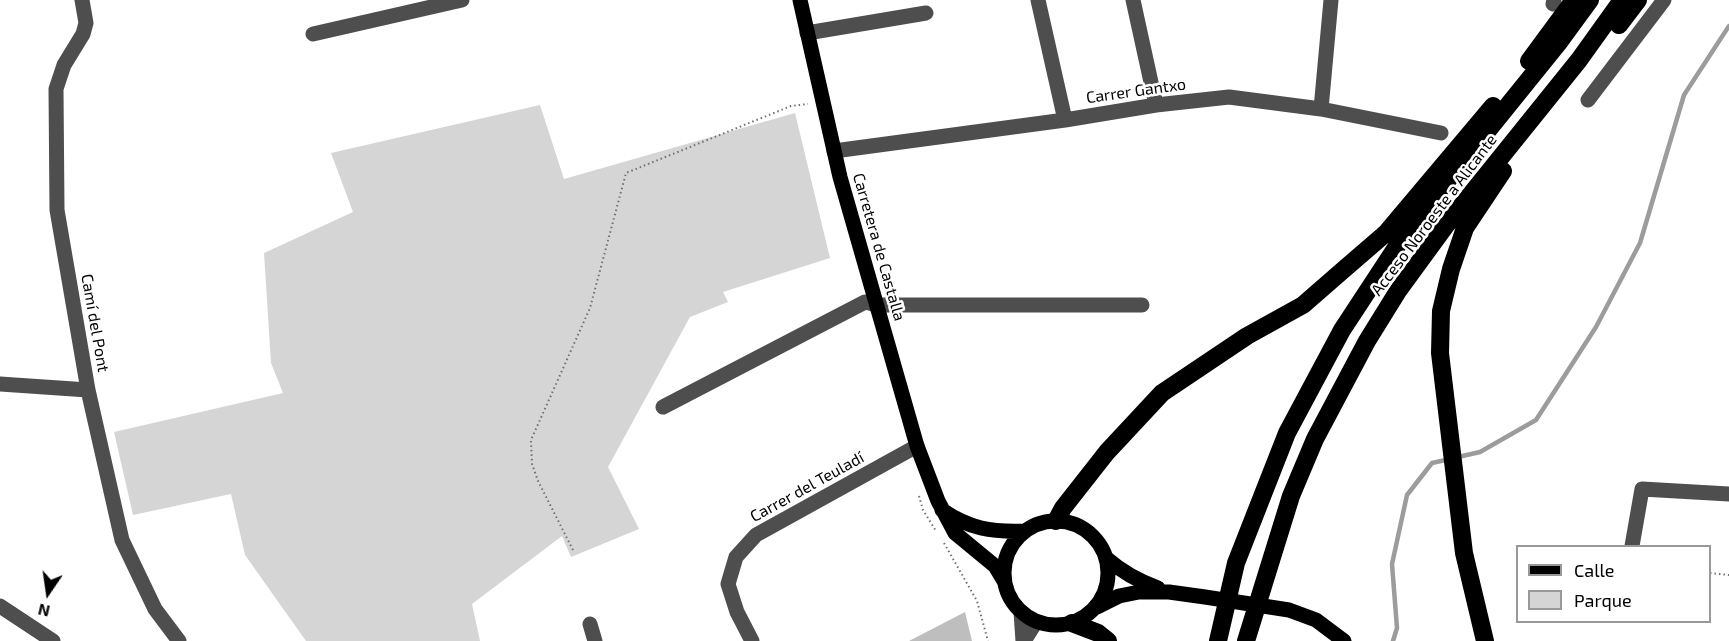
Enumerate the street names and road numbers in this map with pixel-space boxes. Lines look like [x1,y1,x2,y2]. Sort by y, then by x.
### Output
street label: Carrer Gantxo [1085,74,1187,108]
street label: Acceso Noroeste a Alicante [1367,131,1501,299]
street label: Carretera de Castalla [849,171,909,323]
street label: Camí del Pont [77,272,113,374]
street label: Carrer del Teuladí [747,448,867,526]

